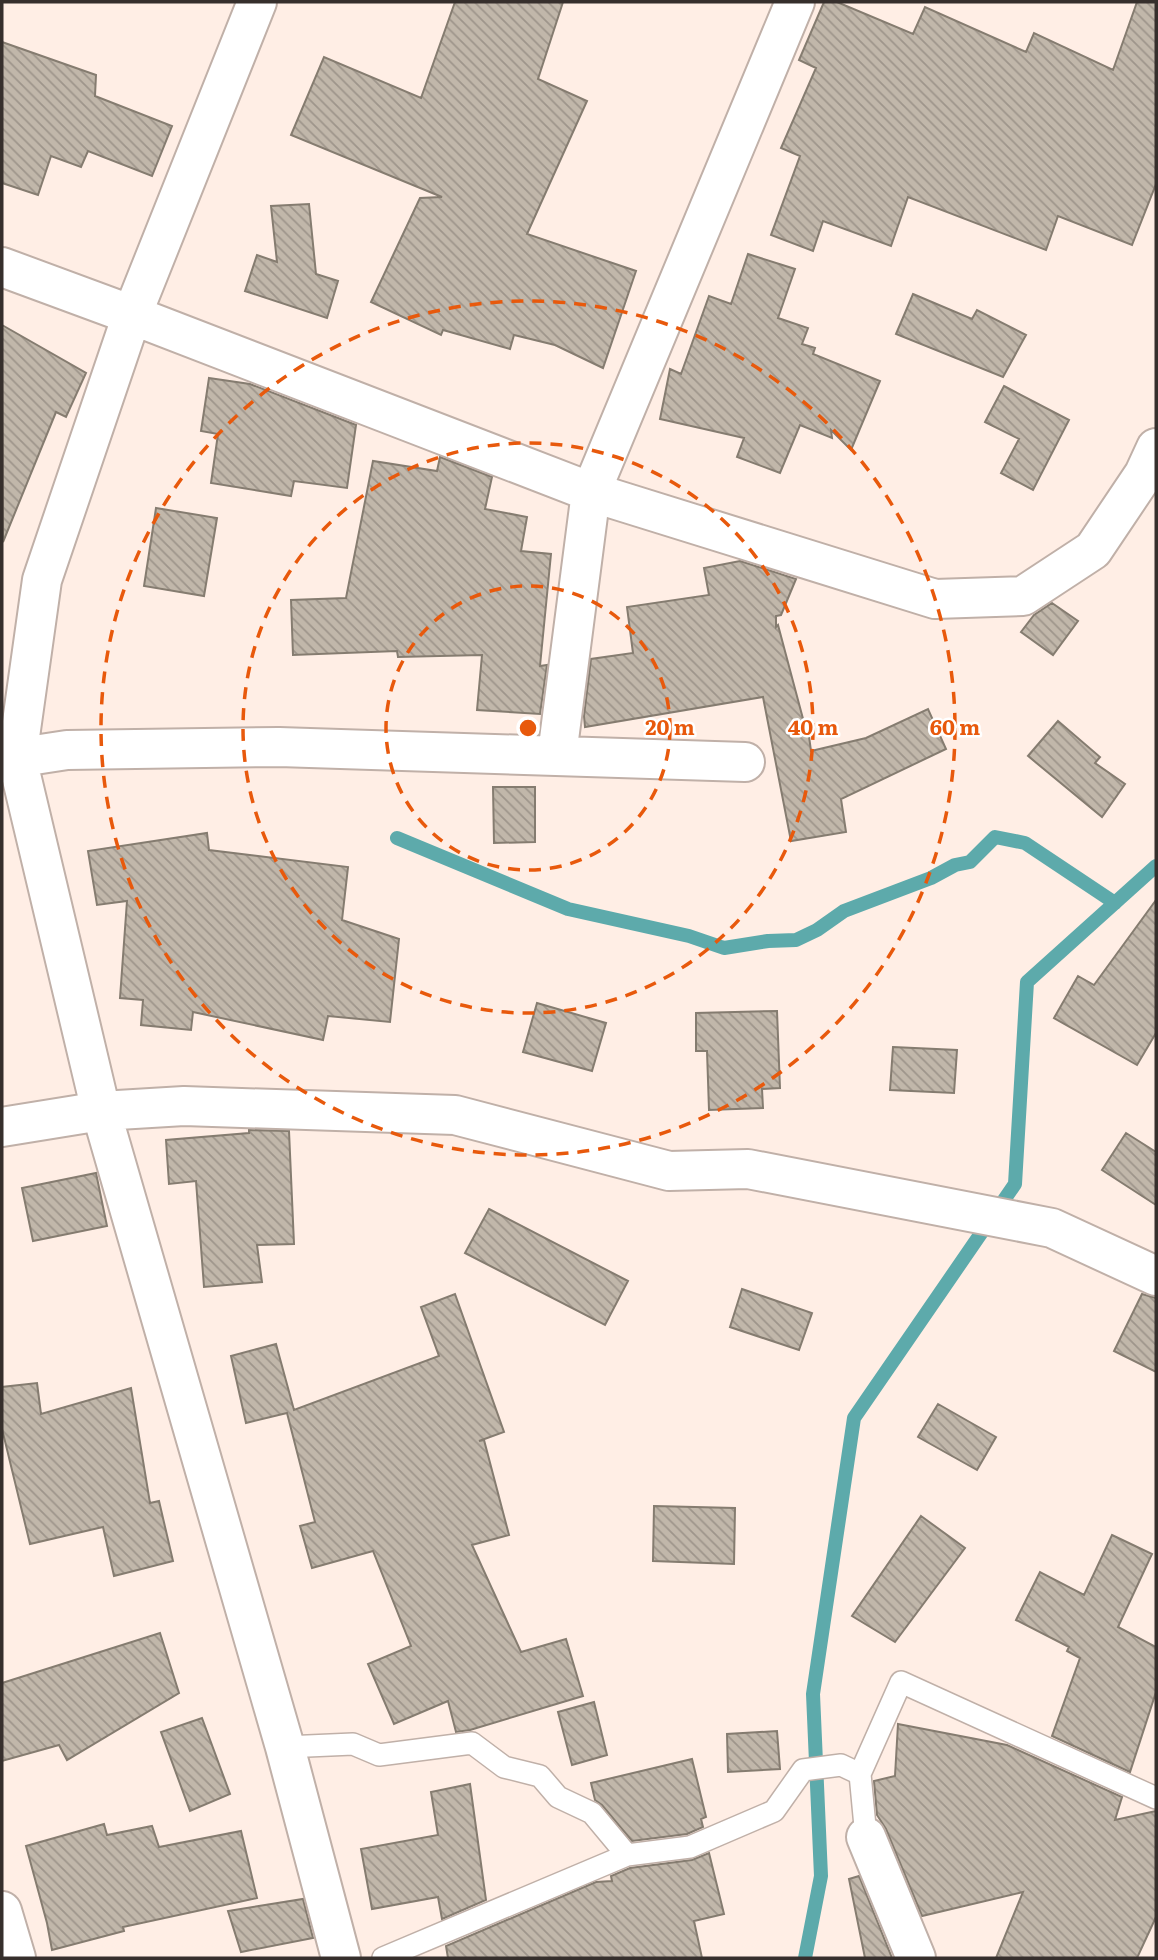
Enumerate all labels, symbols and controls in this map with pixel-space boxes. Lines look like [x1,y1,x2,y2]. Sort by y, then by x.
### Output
text: 20 m [645,710,695,741]
text: 40 m [788,710,838,741]
text: 60 m [930,710,980,741]
centre of rings [516,716,540,740]

